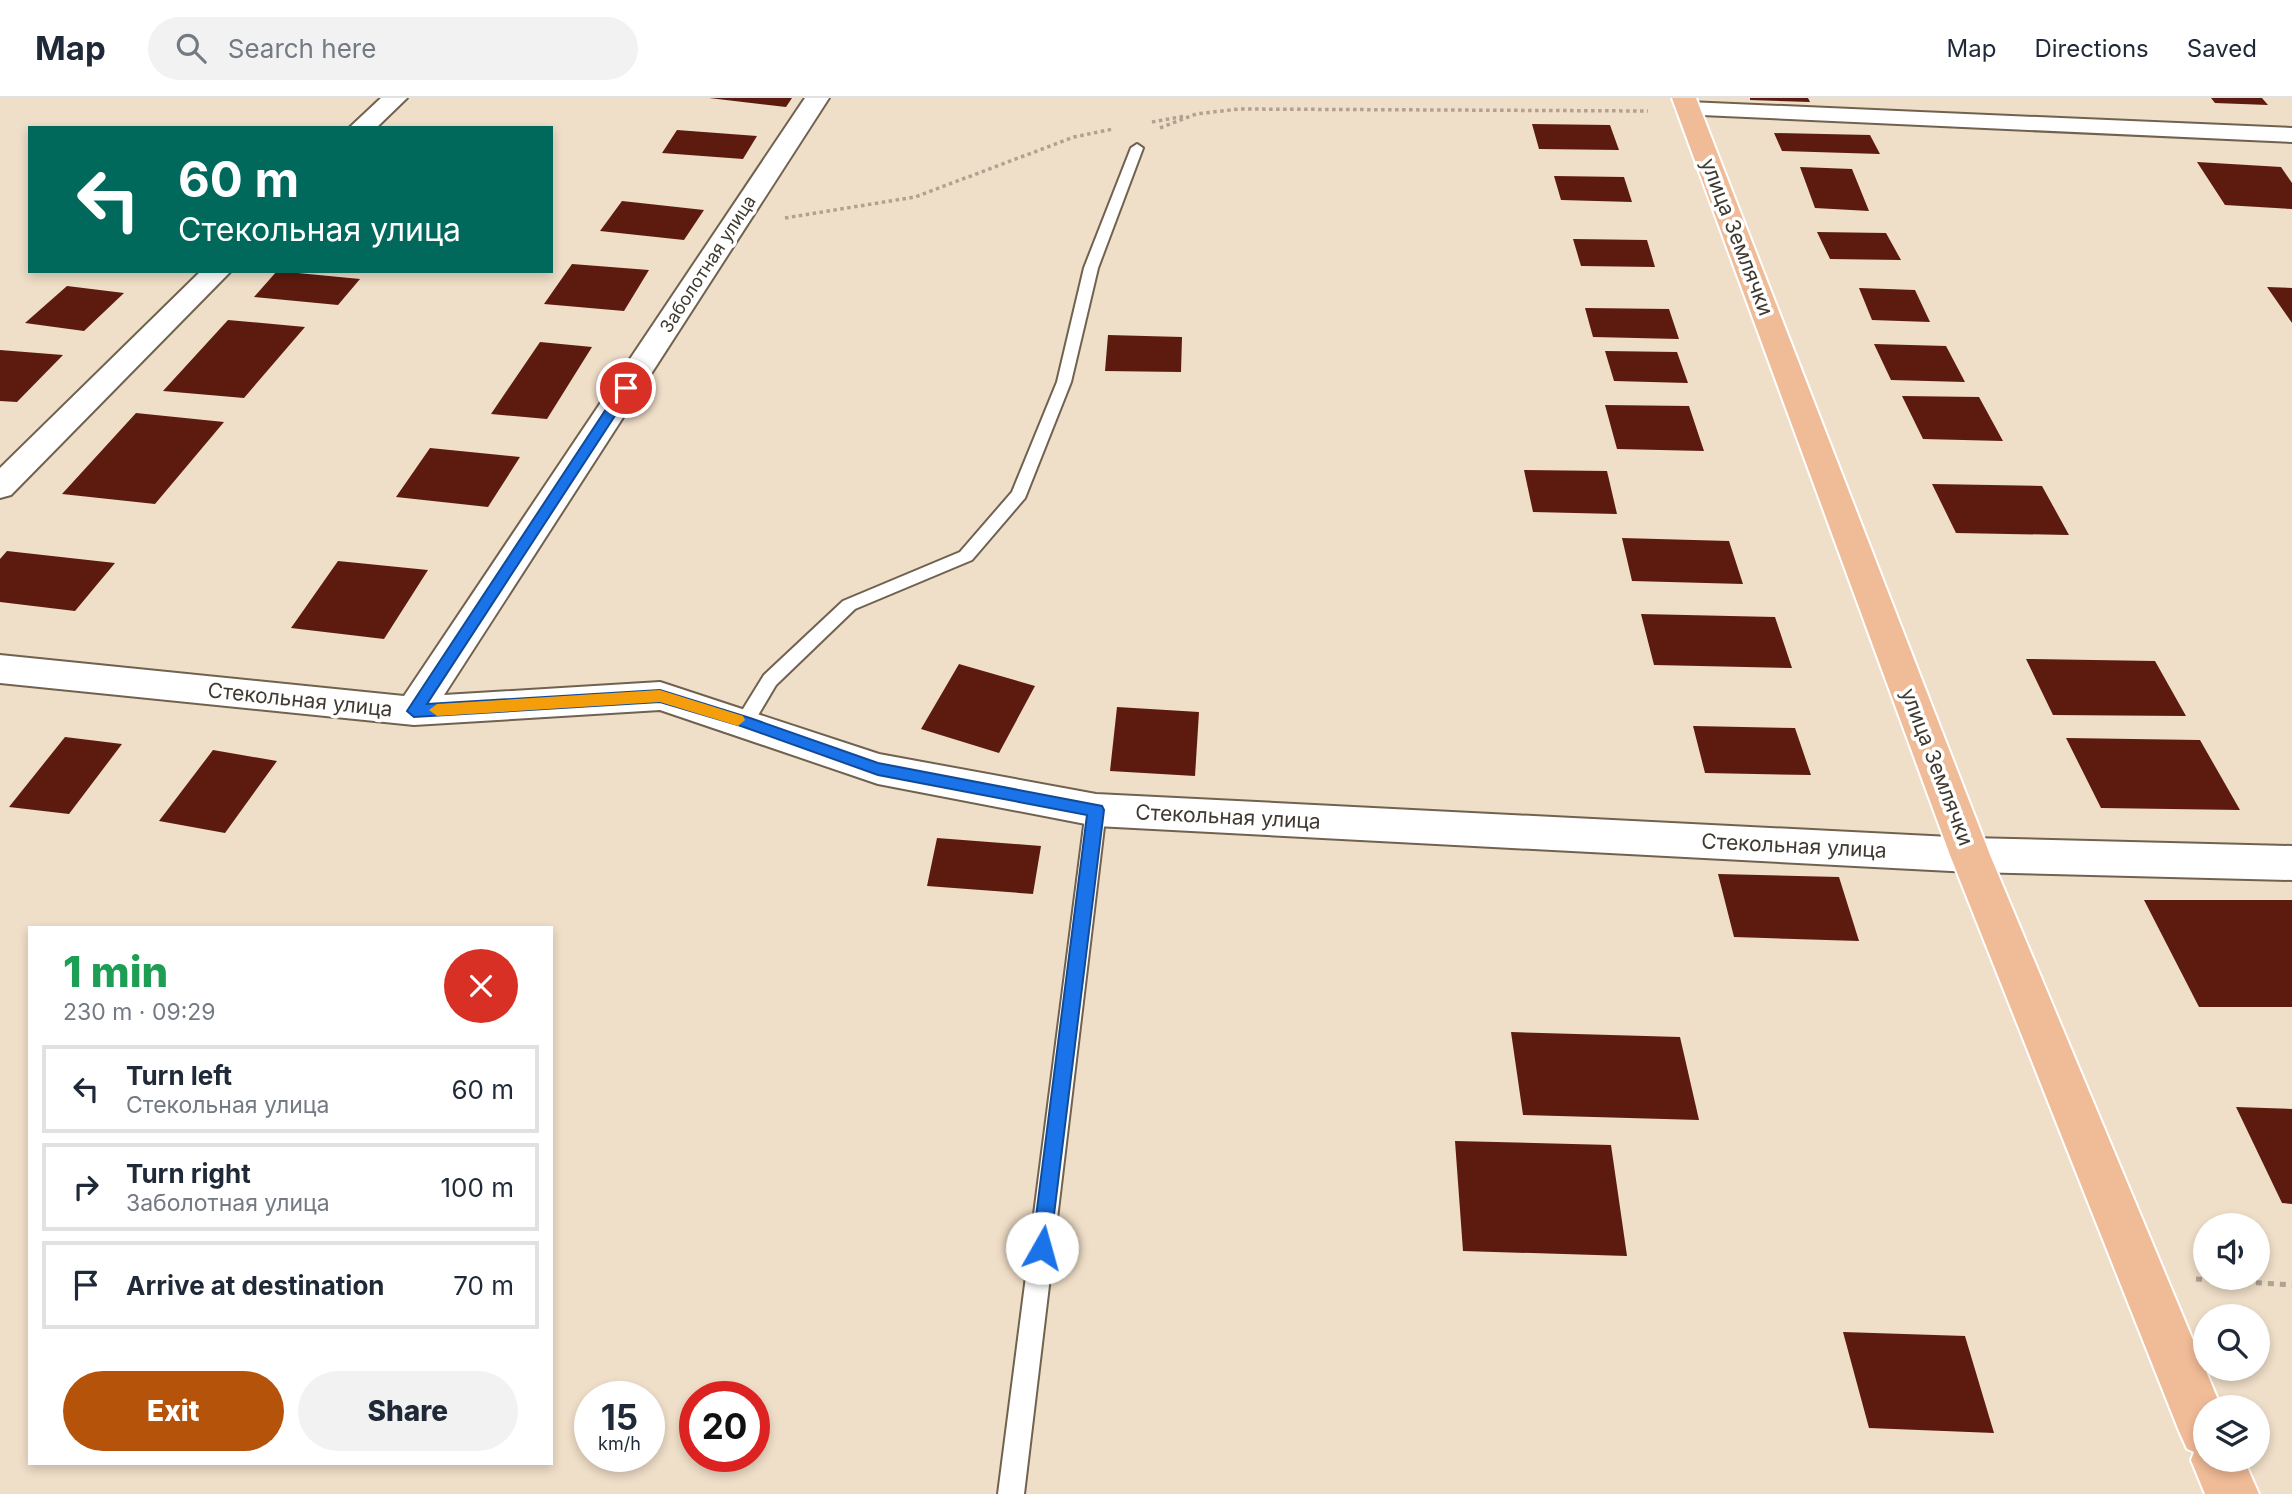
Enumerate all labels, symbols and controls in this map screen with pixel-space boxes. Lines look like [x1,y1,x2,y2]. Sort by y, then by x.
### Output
search box [148,17,638,80]
text: Map [35,28,106,68]
icon: search [172,29,210,67]
text: Search here [228,33,376,64]
text: Map [1947,34,1996,63]
text: Directions [2034,34,2149,63]
text: Saved [2187,34,2257,63]
text: 60 m [178,150,299,209]
icon: left [63,154,154,245]
street label: улица Землячки [1696,155,1779,319]
street label: Заболотная улица [655,191,760,336]
text: Стекольная улица [178,210,461,249]
pin [596,358,656,418]
icon: arrive [607,369,645,407]
street label: Стекольная улица [206,677,394,722]
street label: улица Землячки [1896,685,1979,849]
street label: Стекольная улица [1135,799,1321,834]
street label: Стекольная улица [1701,828,1887,863]
text: 1 min [63,946,168,997]
button: close [444,949,518,1023]
text: 230 m · 09:29 [63,998,216,1026]
text: Turn left [126,1060,232,1091]
icon: left [67,1070,105,1108]
text: 60 m [451,1074,514,1105]
text: Стекольная улица [126,1091,329,1119]
text: Turn right [126,1158,251,1189]
icon: right [67,1168,105,1206]
text: 100 m [441,1172,514,1203]
text: Заболотная улица [126,1189,330,1217]
position arrow [1005,1211,1079,1285]
map controls [2193,1213,2270,1472]
button: sound [2193,1213,2270,1290]
icon: arrive [67,1266,105,1304]
text: Arrive at destination [126,1270,385,1301]
text: 70 m [453,1270,514,1301]
button: search [2193,1304,2270,1381]
button: Exit [63,1371,284,1451]
button: Share [298,1371,518,1451]
speed limit sign: 20 [679,1381,770,1472]
button: layers [2193,1395,2270,1472]
text: 15 [601,1396,638,1438]
text: km/h [598,1433,641,1454]

